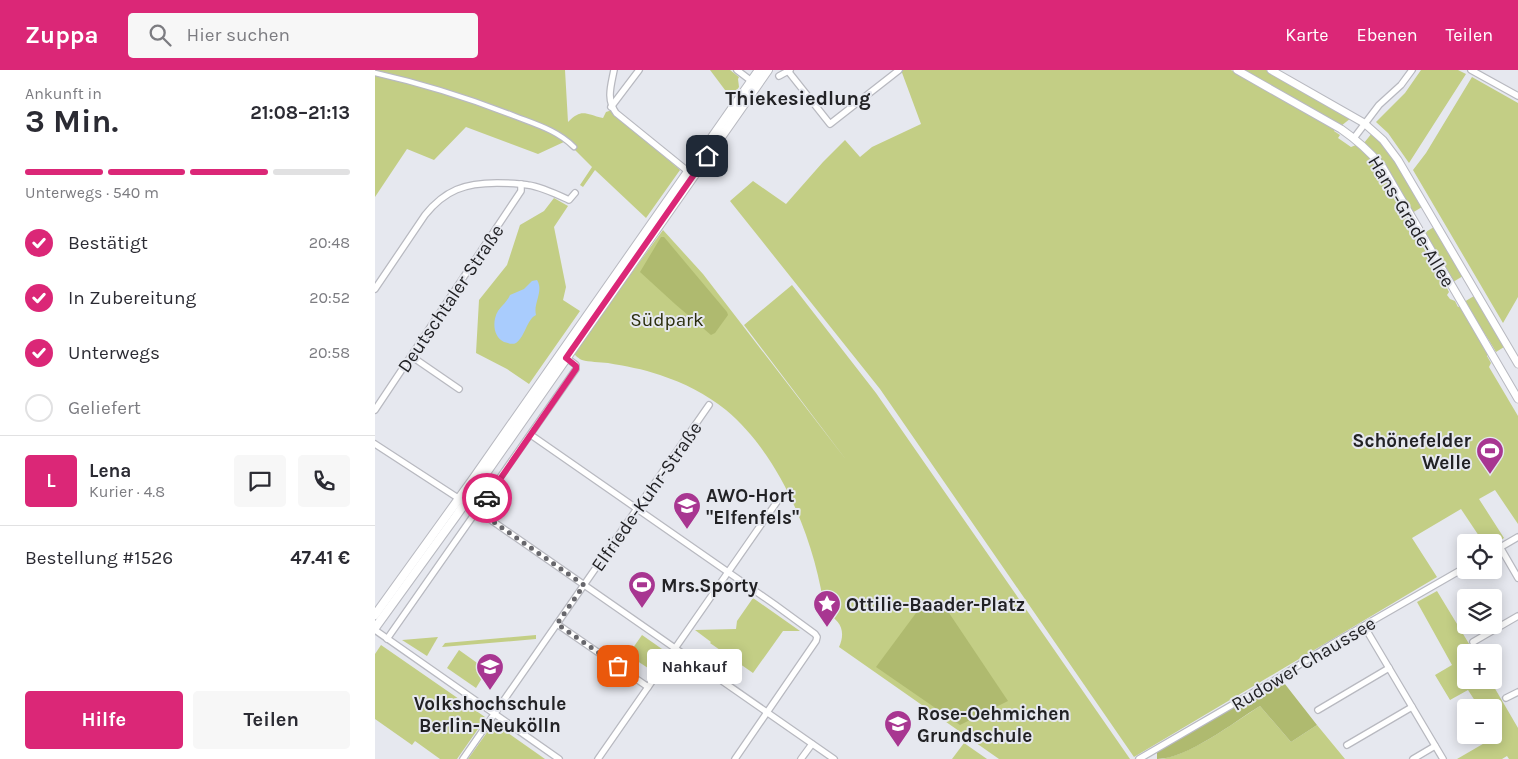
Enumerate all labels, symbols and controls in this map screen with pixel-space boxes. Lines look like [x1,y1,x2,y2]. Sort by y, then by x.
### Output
search box [128,13,478,58]
text: Zuppa [25,21,98,49]
icon: search [146,21,174,49]
text: Hier suchen [186,24,290,46]
text: Karte [1285,24,1329,46]
text: Ebenen [1357,24,1418,46]
text: Teilen [1446,24,1493,46]
text: Ankunft in [25,84,102,103]
district label: Thiekesiedlung [725,87,871,110]
text: 21:08–21:13 [250,102,350,124]
text: 3 Min. [25,103,118,140]
pin [686,135,728,177]
icon: home [693,142,721,170]
street label: Hans-Grade-Allee [1363,152,1459,291]
text: Unterwegs · 540 m [25,183,159,202]
street label: Deutschtaler Straße [393,220,508,377]
icon: check [25,229,53,257]
text: Bestätigt [68,232,148,254]
text: 20:48 [309,233,350,252]
icon: check [25,284,53,312]
text: In Zubereitung [68,287,196,309]
text: 20:52 [309,288,350,307]
park label: Südpark [630,309,704,331]
icon: check [25,339,53,367]
text: Unterwegs [68,342,160,364]
text: 20:58 [309,343,350,362]
text: Geliefert [68,397,141,419]
street label: Elfriede-Kuhr-Straße [587,417,707,576]
place label: Schönefelder Welle [1352,430,1472,474]
sports icon: Schönefelder Welle [1475,436,1505,475]
button: chat [234,455,286,507]
button: phone [298,455,350,507]
text: Lena [89,460,131,482]
text: L [46,470,56,492]
courier [462,473,512,523]
text: Kurier · 4.8 [89,482,165,501]
icon: car [473,484,501,512]
place label: AWO-Hort "Elfenfels" [706,485,799,529]
school or university icon: AWO-Hort "Elfenfels" [672,491,702,530]
map controls [1457,534,1502,744]
button: locate [1457,534,1502,579]
text: Bestellung #1526 [25,547,173,569]
text: 47.41 € [290,547,350,569]
sports icon: Mrs.Sporty [627,570,657,609]
place label: Mrs.Sporty [661,575,759,597]
place icon: Ottilie-Baader-Platz [812,589,842,628]
button: layers [1457,589,1502,634]
place label: Ottilie-Baader-Platz [846,594,1025,616]
street label: Rudower Chaussee [1227,612,1380,716]
button: + [1457,644,1502,689]
pin [597,645,639,687]
callout: Nahkauf [648,648,743,684]
school or university icon: Volkshochschule Berlin-Neukölln [475,652,505,691]
icon: bag [604,652,632,680]
text: Nahkauf [662,657,727,676]
button: Hilfe [25,691,183,749]
button: Teilen [193,691,350,749]
place label: Volkshochschule Berlin-Neukölln [414,693,566,737]
button: − [1457,699,1502,744]
place label: Rose-Oehmichen Grundschule [917,703,1070,747]
school or university icon: Rose-Oehmichen Grundschule [883,709,913,748]

